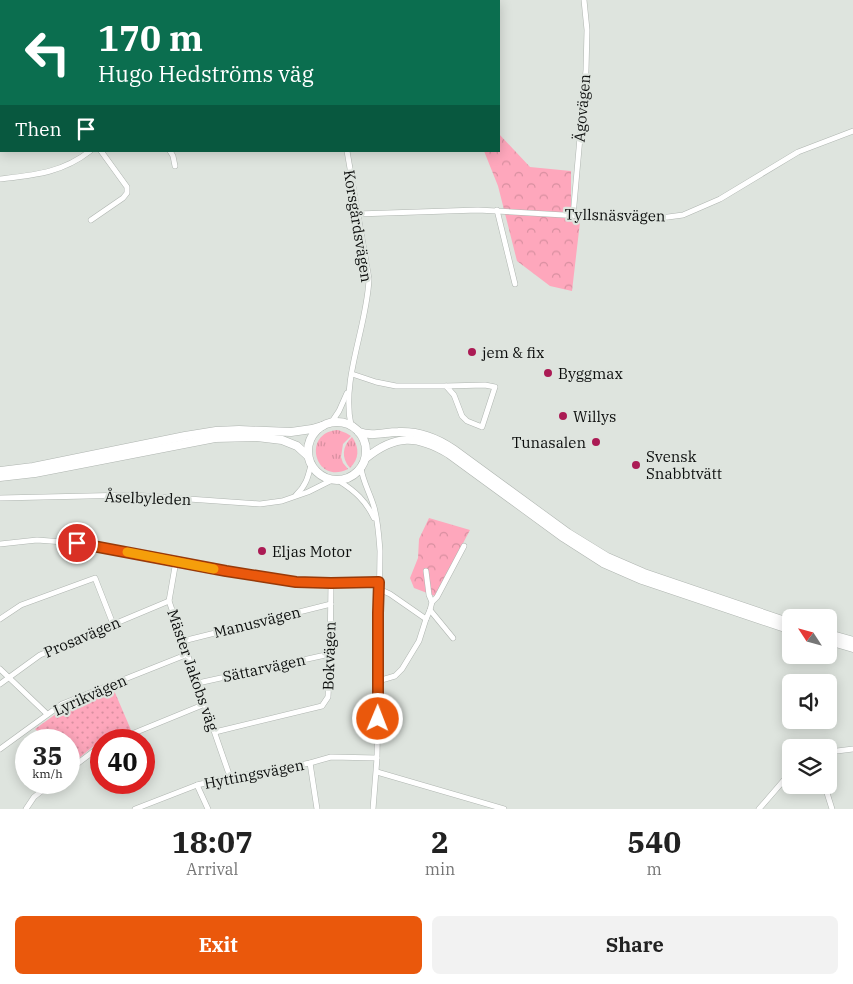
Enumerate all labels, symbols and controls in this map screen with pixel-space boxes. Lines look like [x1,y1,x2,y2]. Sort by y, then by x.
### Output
text: 170 m [98,15,203,61]
icon: left [15,20,80,85]
text: Hugo Hedströms väg [98,59,314,88]
street label: Ägovägen [570,73,594,143]
icon: arrive [72,115,100,143]
text: Then [15,117,62,141]
street label: Korsgårdsvägen [340,169,376,284]
street label: Tyllsnäsvägen [564,205,666,225]
place label: jem & fix [481,343,544,362]
marker: jem & fix [466,346,478,358]
place label: Byggmax [558,364,623,383]
marker: Byggmax [542,367,554,379]
place label: Willys [573,407,616,426]
marker: Willys [557,410,569,422]
place label: Tunasalen [512,433,586,452]
marker: Tunasalen [590,436,602,448]
place label: Svensk Snabbtvätt [646,447,722,483]
marker: Svensk Snabbtvätt [630,459,642,471]
street label: Åselbyleden [104,487,192,509]
pin [56,522,98,564]
icon: arrive [63,529,91,557]
place label: Eljas Motor [272,542,352,561]
marker: Eljas Motor [256,545,268,557]
street label: Manusvägen [212,602,303,642]
street label: Mäster Jakobs väg [163,606,223,734]
north arrow [782,609,838,664]
map controls [782,609,837,794]
street label: Prosavägen [41,612,123,662]
street label: Bokvägen [318,621,340,691]
street label: Sättarvägen [221,650,308,686]
street label: Lyrikvägen [50,670,130,720]
button: sound [782,674,837,729]
position arrow [351,692,403,744]
speed limit sign: 40 [90,729,155,794]
text: 35 [32,739,63,772]
button: layers [782,739,837,794]
street label: Hyttingsvägen [202,755,306,793]
text: km/h [32,766,63,781]
text: 18:07 [172,822,253,861]
text: 2 [431,822,449,861]
text: 540 [627,822,681,861]
text: Arrival [186,859,238,879]
text: min [425,859,455,879]
text: m [647,859,662,879]
button: Exit [15,916,422,974]
button: Share [432,916,838,974]

